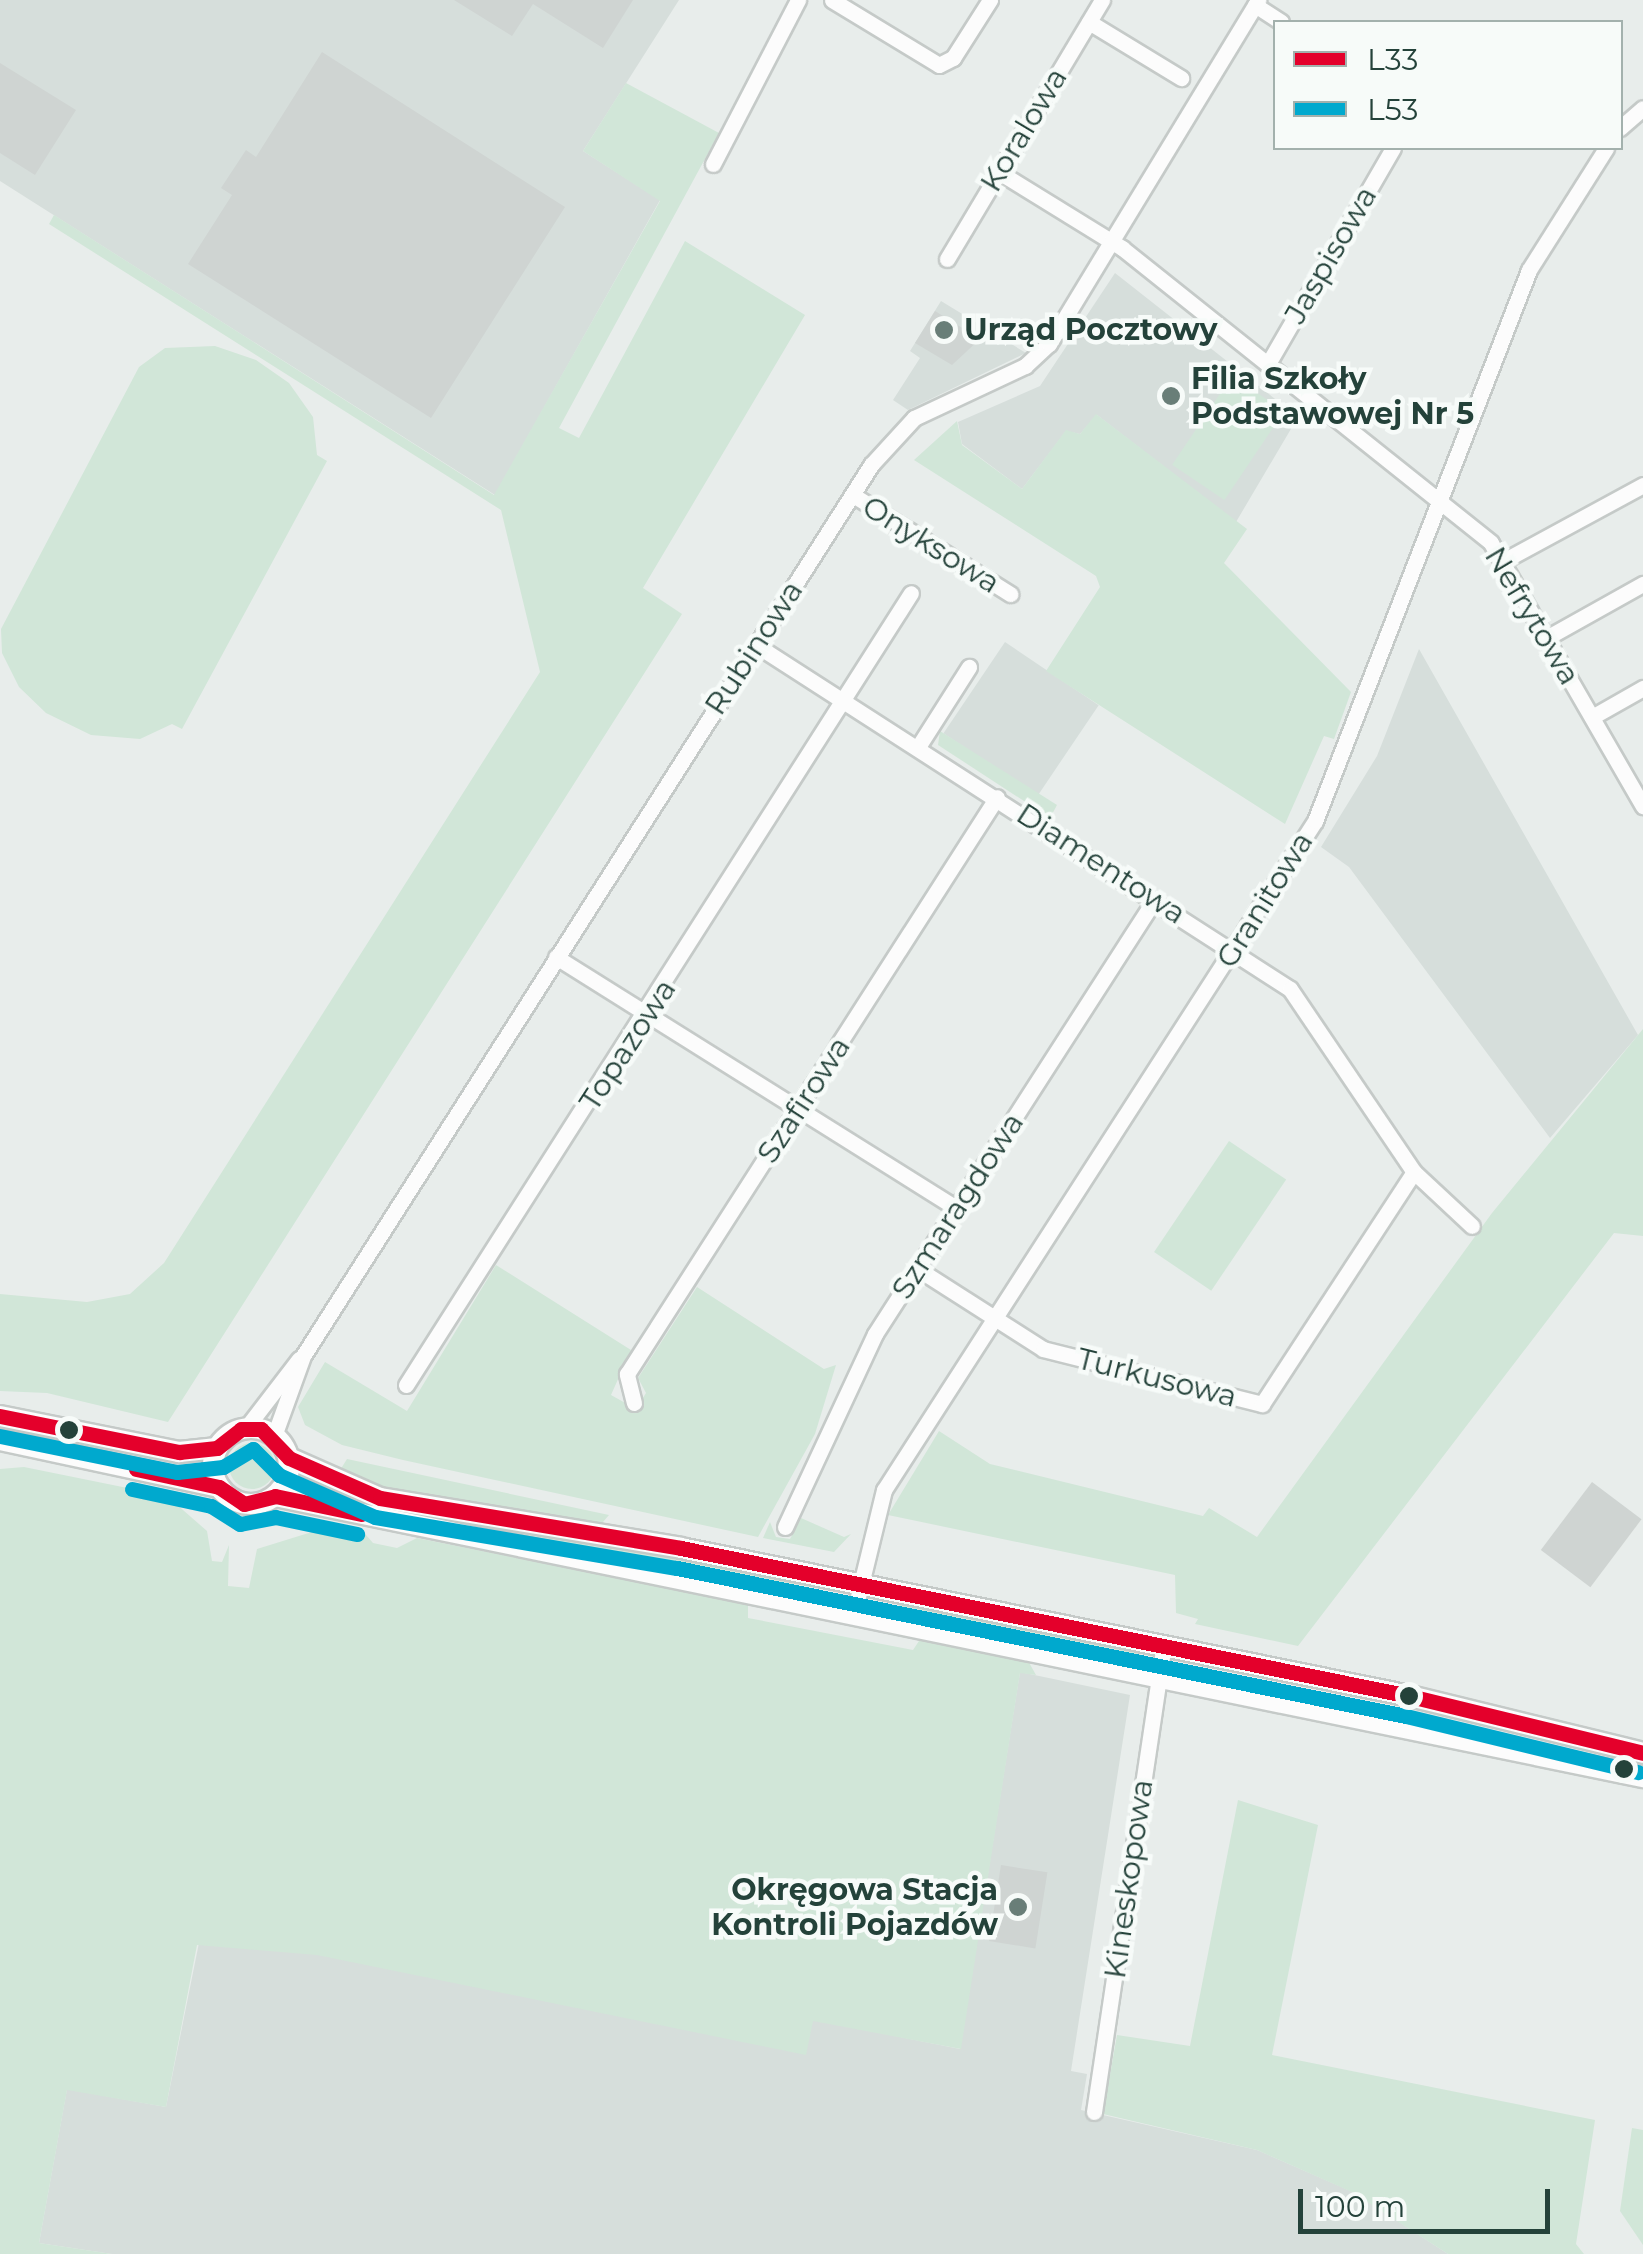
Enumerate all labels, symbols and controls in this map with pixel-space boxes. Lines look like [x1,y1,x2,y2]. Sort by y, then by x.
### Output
legend [1273,20,1623,150]
text: L33 [1367,41,1418,78]
street label: Koralowa [973,62,1075,198]
text: L53 [1367,91,1418,128]
street label: Jaspisowa [1277,180,1385,330]
place label: Urząd Pocztowy [964,312,1217,348]
marker: Urząd Pocztowy [933,319,955,341]
place label: Filia Szkoły Podstawowej Nr 5 [1191,361,1474,432]
marker: Filia Szkoły Podstawowej Nr 5 [1160,385,1182,407]
street label: Onyksowa [856,489,1006,601]
street label: Nefrytowa [1477,541,1587,691]
street label: Rubinowa [697,574,811,722]
street label: Diamentowa [1010,796,1192,932]
street label: Granitowa [1209,825,1321,975]
street label: Topazowa [572,973,684,1117]
street label: Szafirowa [750,1030,858,1170]
street label: Szmaragdowa [884,1106,1032,1306]
street label: Turkusowa [1074,1341,1240,1415]
unlabelled marker [59,1420,79,1440]
unlabelled marker [1399,1686,1419,1706]
unlabelled marker [1614,1759,1634,1779]
street label: Kineskopowa [1097,1777,1161,1981]
place label: Okręgowa Stacja Kontroli Pojazdów [711,1872,998,1942]
marker: Okręgowa Stacja Kontroli Pojazdów [1007,1896,1029,1918]
scale bar [1303,2169,1556,2231]
text: 100 m [1315,2188,1405,2225]

